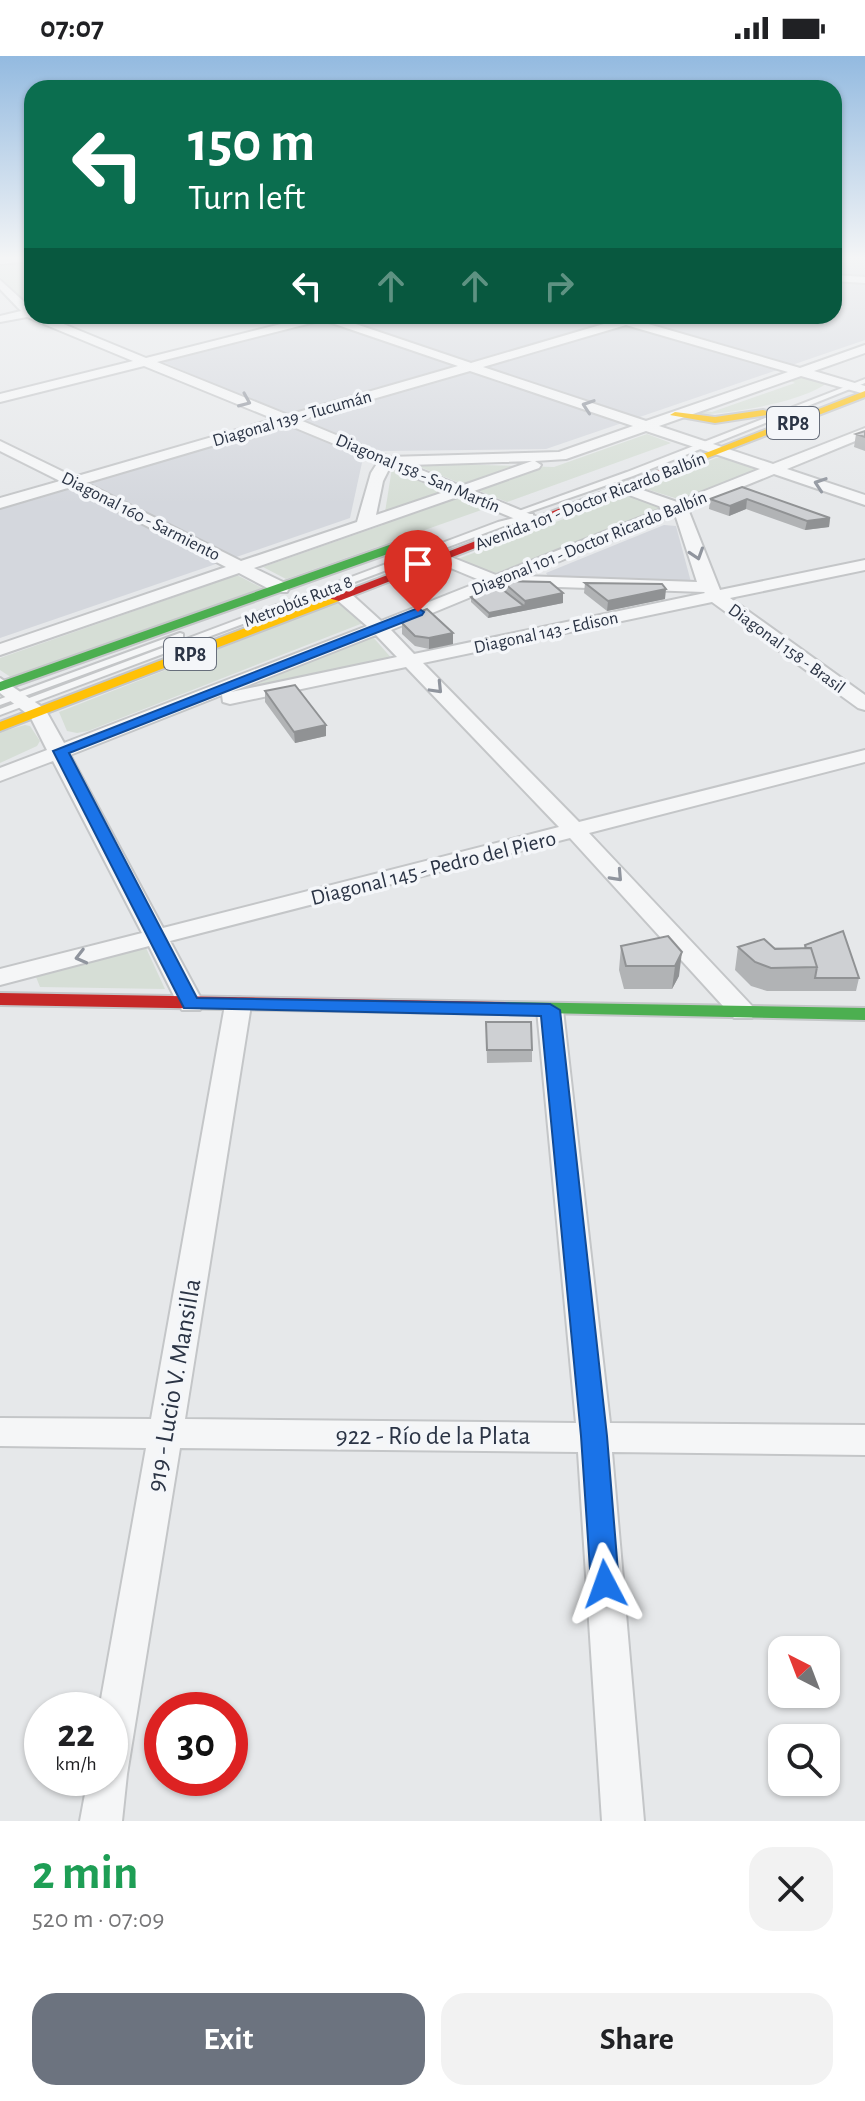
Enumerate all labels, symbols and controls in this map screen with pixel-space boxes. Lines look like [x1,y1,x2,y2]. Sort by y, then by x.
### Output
text: 07:07 [40,13,104,43]
icon: left [56,112,160,216]
text: 150 m [188,115,315,171]
text: Turn left [188,180,305,216]
icon: left [285,264,329,308]
icon: ahead [369,264,413,308]
icon: ahead [453,264,497,308]
icon: right [537,264,581,308]
street label: Diagonal 139 - Tucumán [211,388,374,450]
one-way arrow [237,392,251,408]
one-way arrow [582,399,596,415]
road number: RP8 [767,407,819,439]
street label: Diagonal 158 - San Martín [333,431,502,517]
street label: Avenida 101 - Doctor Ricardo Balbín [473,450,708,554]
street label: Diagonal 160 - Sarmiento [58,469,223,565]
one-way arrow [814,478,828,494]
street label: Diagonal 101 - Doctor Ricardo Balbín [469,488,710,599]
pin [384,530,452,612]
icon: arrive [396,542,440,586]
one-way arrow [688,547,704,560]
street label: Metrobús Ruta 8 [241,573,355,631]
street label: Diagonal 158 - Brasil [725,601,848,697]
street label: Diagonal 143 - Edison [472,609,620,657]
road number: RP8 [164,638,216,670]
one-way arrow [428,679,443,693]
street label: Diagonal 145 - Pedro del Piero [308,827,558,909]
one-way arrow [608,867,622,882]
one-way arrow [75,947,89,964]
street label: 919 - Lucio V. Mansilla [142,1277,206,1494]
street label: 922 - Río de la Plata [336,1423,530,1449]
position arrow [563,1542,647,1626]
north arrow [768,1636,840,1708]
map controls [768,1636,840,1796]
speed limit sign: 30 [144,1692,248,1796]
text: 22 [57,1714,95,1754]
button: search [768,1724,840,1796]
text: km/h [55,1754,97,1774]
button: close [749,1847,833,1931]
text: 2 min [32,1850,139,1898]
text: 520 m · 07:09 [32,1906,165,1932]
button: Exit [32,1993,425,2085]
button: Share [441,1993,833,2085]

